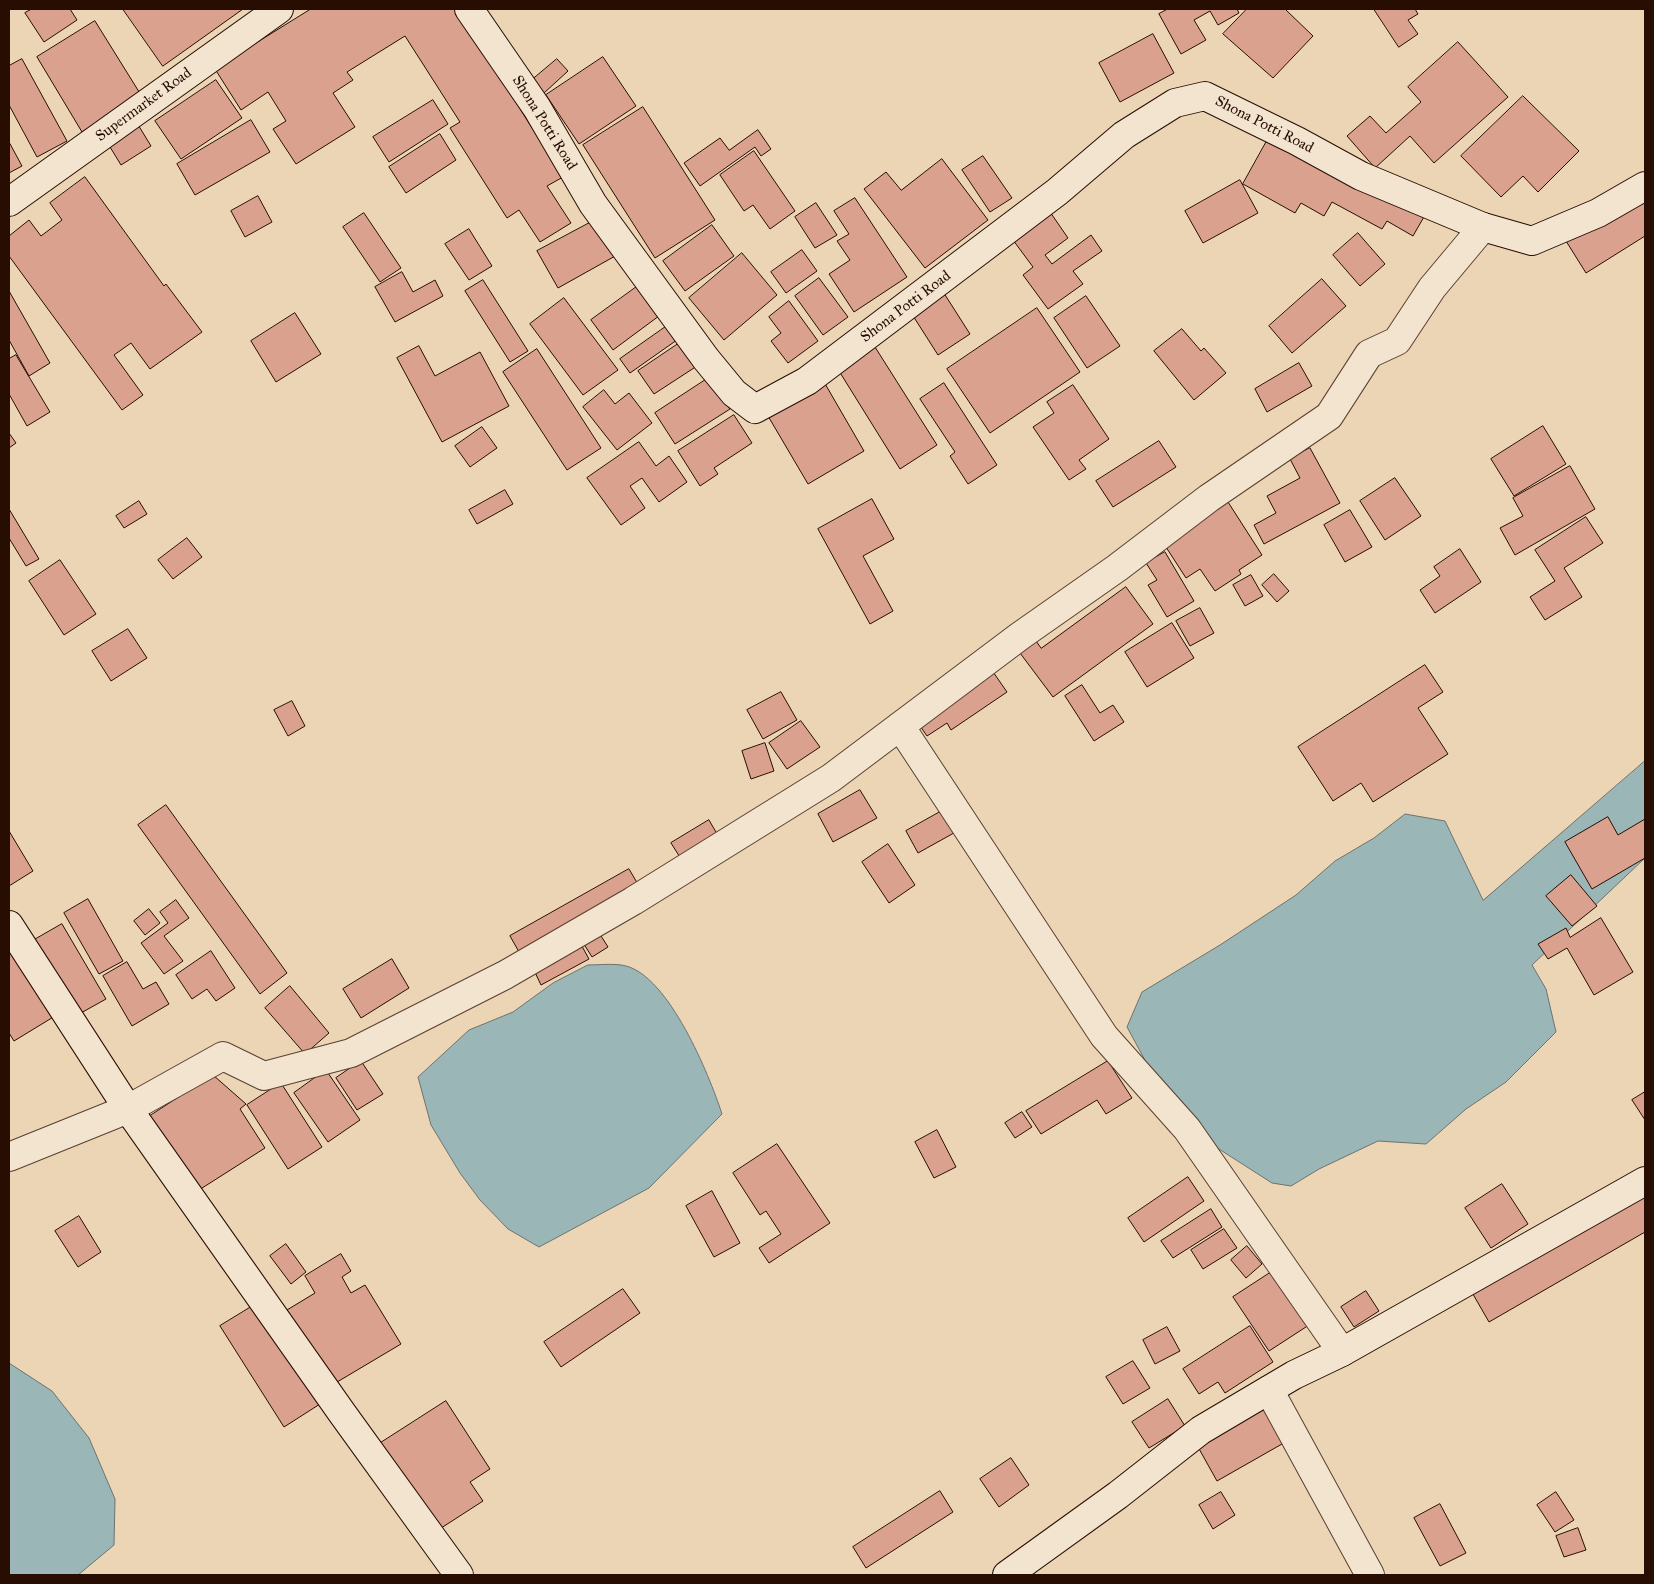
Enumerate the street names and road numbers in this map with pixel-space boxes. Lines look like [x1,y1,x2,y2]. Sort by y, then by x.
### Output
street label: Supermarket Road [93,64,195,146]
street label: Shona Potti Road [508,72,580,174]
street label: Shona Potti Road [1212,92,1316,158]
street label: Shona Potti Road [857,267,955,347]

